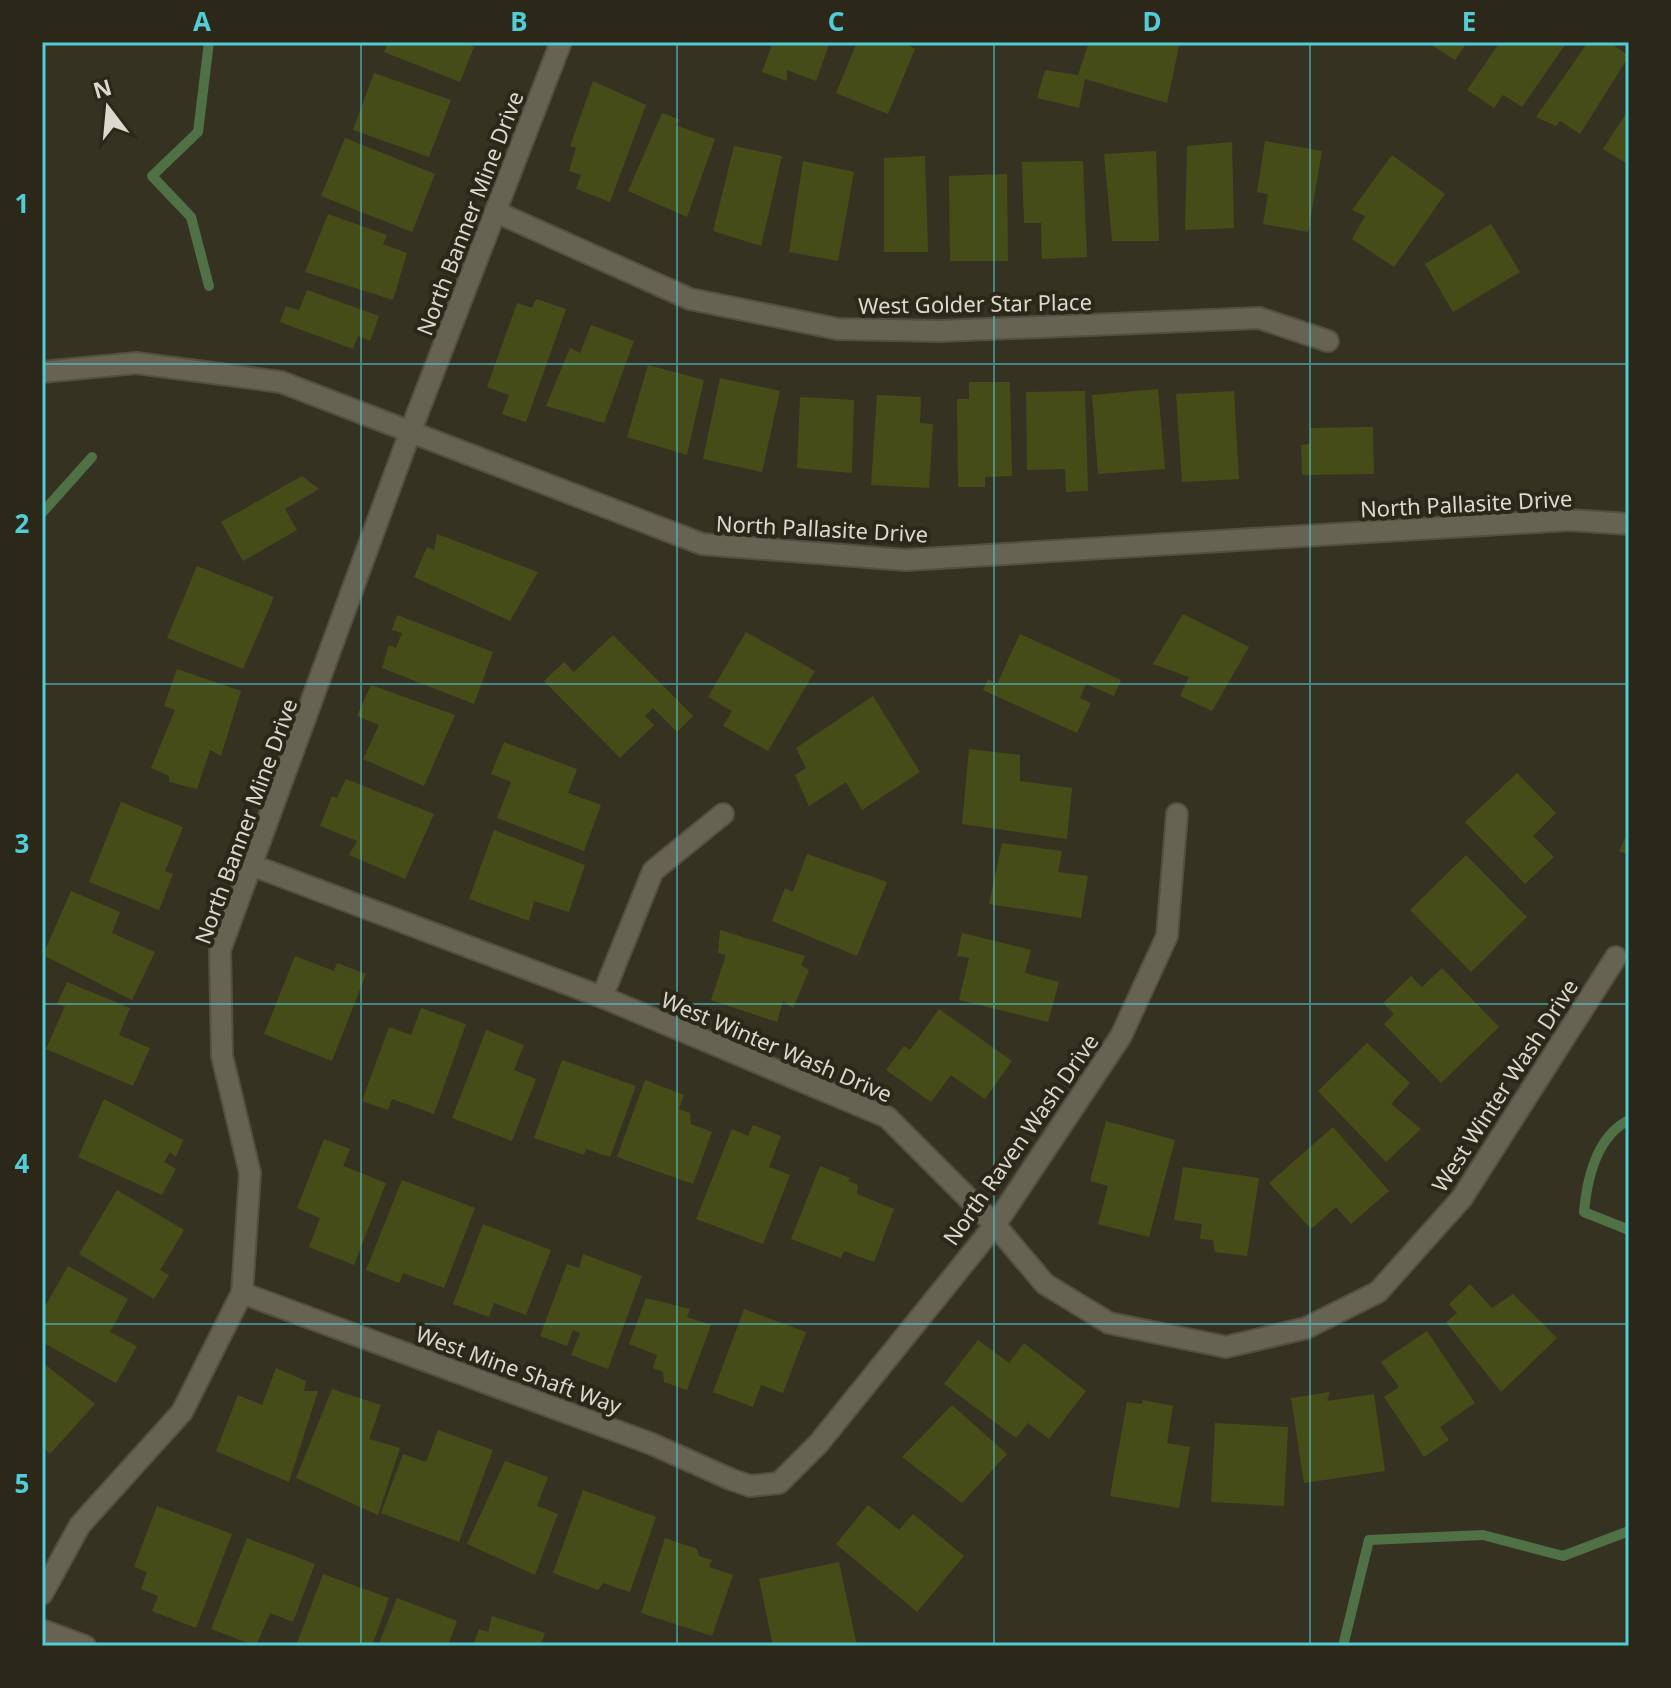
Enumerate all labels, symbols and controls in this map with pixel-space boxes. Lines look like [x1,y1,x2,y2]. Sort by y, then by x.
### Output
text: A [193,3,211,39]
text: B [510,3,528,39]
text: C [828,3,844,39]
text: D [1142,3,1162,39]
text: E [1462,3,1476,39]
north arrow [68,68,148,148]
text: N [89,71,115,105]
street label: North Banner Mine Drive [409,87,529,339]
text: 1 [15,185,29,221]
street label: West Golder Star Place [858,286,1092,320]
street label: North Pallasite Drive [1359,482,1573,524]
text: 2 [15,505,30,541]
street label: North Pallasite Drive [715,507,929,549]
street label: North Banner Mine Drive [187,694,303,948]
text: 3 [15,825,29,861]
street label: West Winter Wash Drive [1424,973,1584,1197]
street label: West Winter Wash Drive [657,984,897,1108]
street label: North Raven Wash Drive [935,1027,1105,1251]
text: 4 [15,1145,30,1181]
street label: West Mine Shaft Way [412,1318,627,1420]
text: 5 [15,1465,29,1501]

